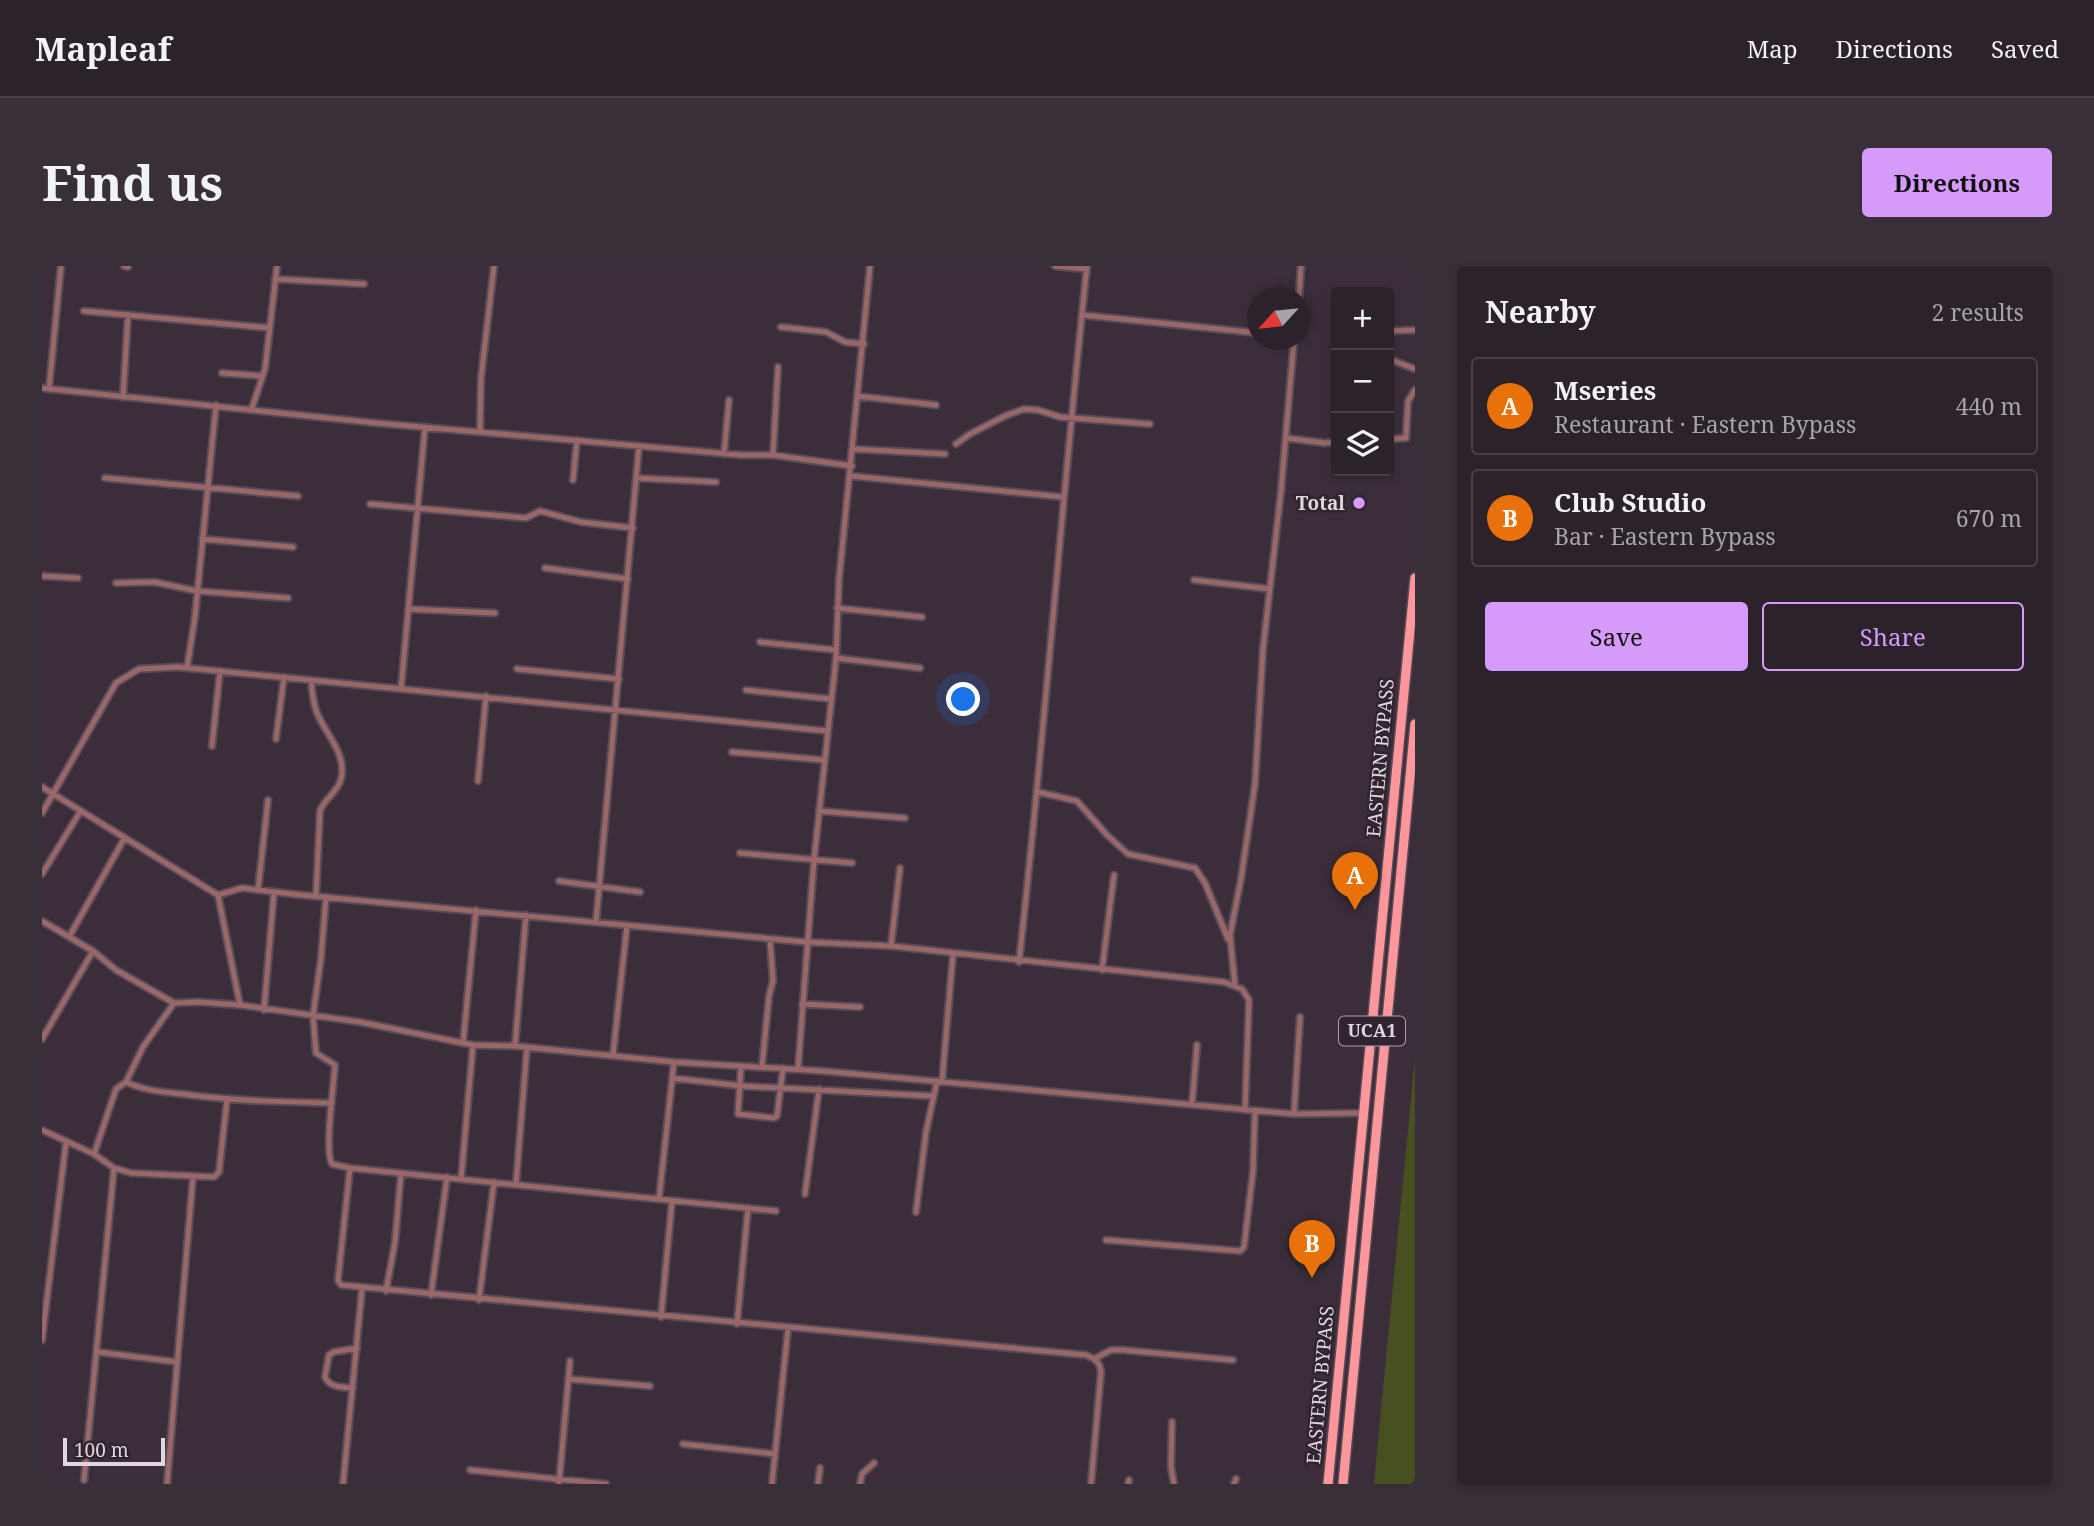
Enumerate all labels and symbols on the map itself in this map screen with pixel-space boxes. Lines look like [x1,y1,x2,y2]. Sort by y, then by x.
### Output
north arrow [1247,287,1310,350]
place label: Total [1296,490,1345,516]
marker: Total [1351,495,1367,511]
street label: EASTERN BYPASS [1360,678,1400,838]
your location [946,682,980,716]
pin: A [1332,852,1378,910]
road number: UCA1 [1339,1016,1405,1046]
pin: B [1289,1220,1335,1278]
street label: EASTERN BYPASS [1300,1305,1340,1465]
scale bar [63,1435,164,1467]

